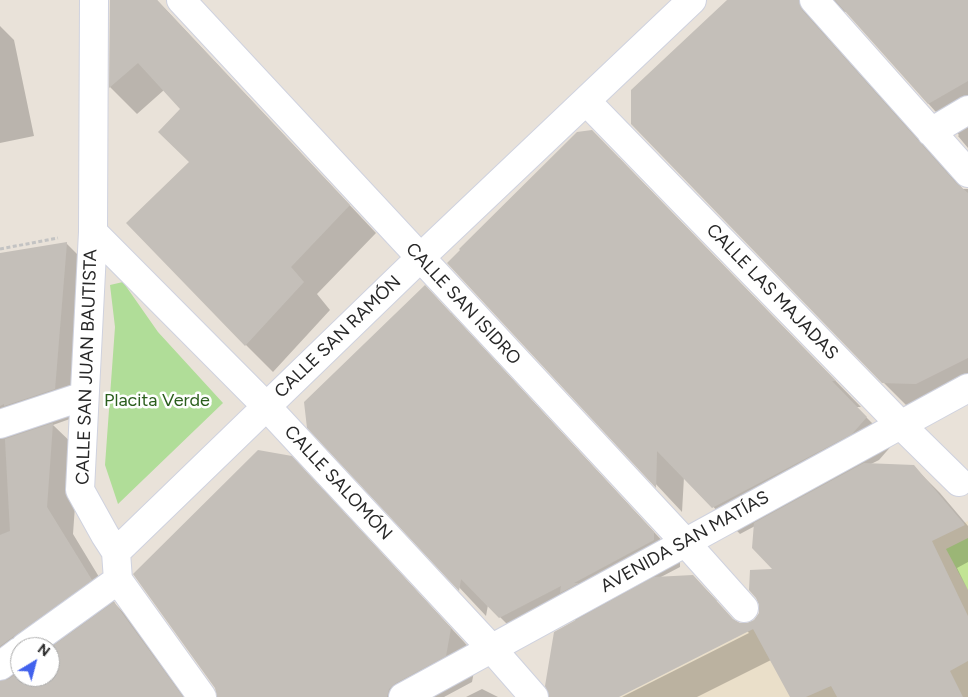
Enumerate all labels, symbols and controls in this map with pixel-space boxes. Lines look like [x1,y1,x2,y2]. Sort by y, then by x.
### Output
street label: CALLE LAS MAJADAS [702,220,842,364]
street label: CALLE SAN ISIDRO [401,238,525,370]
street label: CALLE SAN JUAN BAUTISTA [72,249,102,485]
street label: CALLE SAN RAMÓN [270,271,406,403]
park label: Placita Verde [104,390,210,412]
street label: CALLE SALOMÓN [280,421,396,545]
street label: AVENIDA SAN MATÍAS [597,487,773,597]
north arrow [10,637,60,687]
text: N [34,640,53,660]

